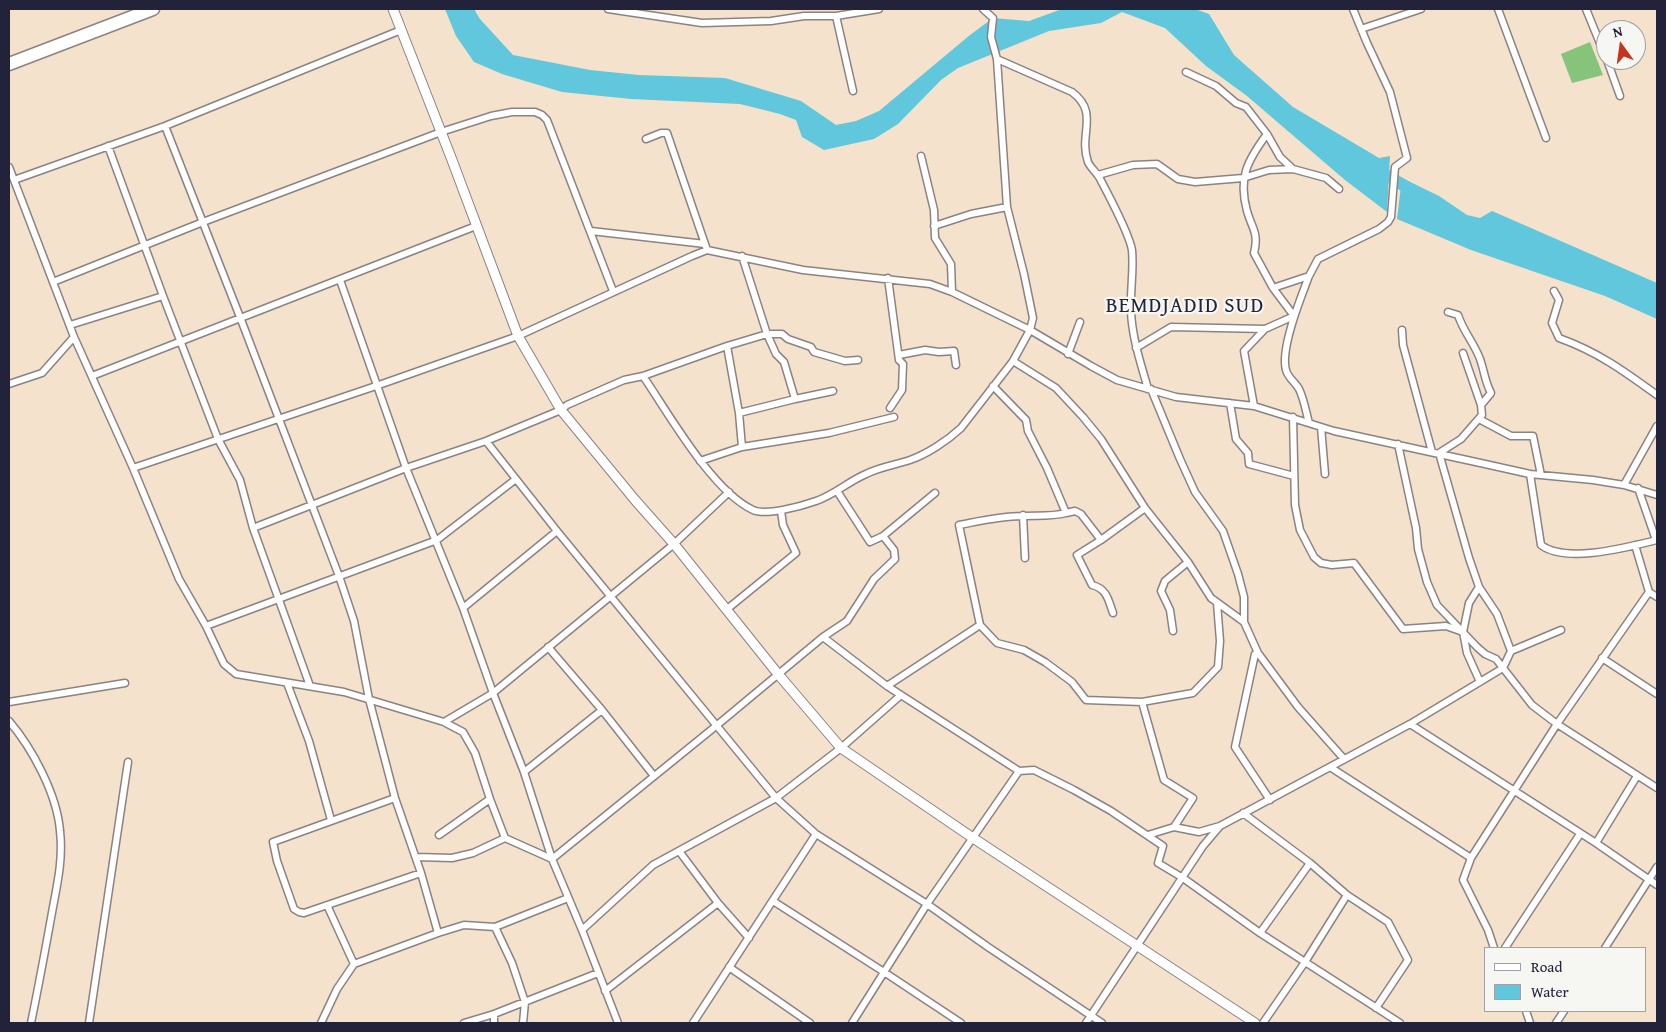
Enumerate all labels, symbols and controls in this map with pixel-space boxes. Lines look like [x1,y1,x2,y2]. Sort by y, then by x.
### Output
north arrow [1596,20,1646,70]
text: N [1611,21,1625,42]
district label: BEMDJADID SUD [1104,294,1266,320]
legend [1484,947,1646,1012]
text: Road [1531,956,1562,977]
text: Water [1531,981,1569,1002]

